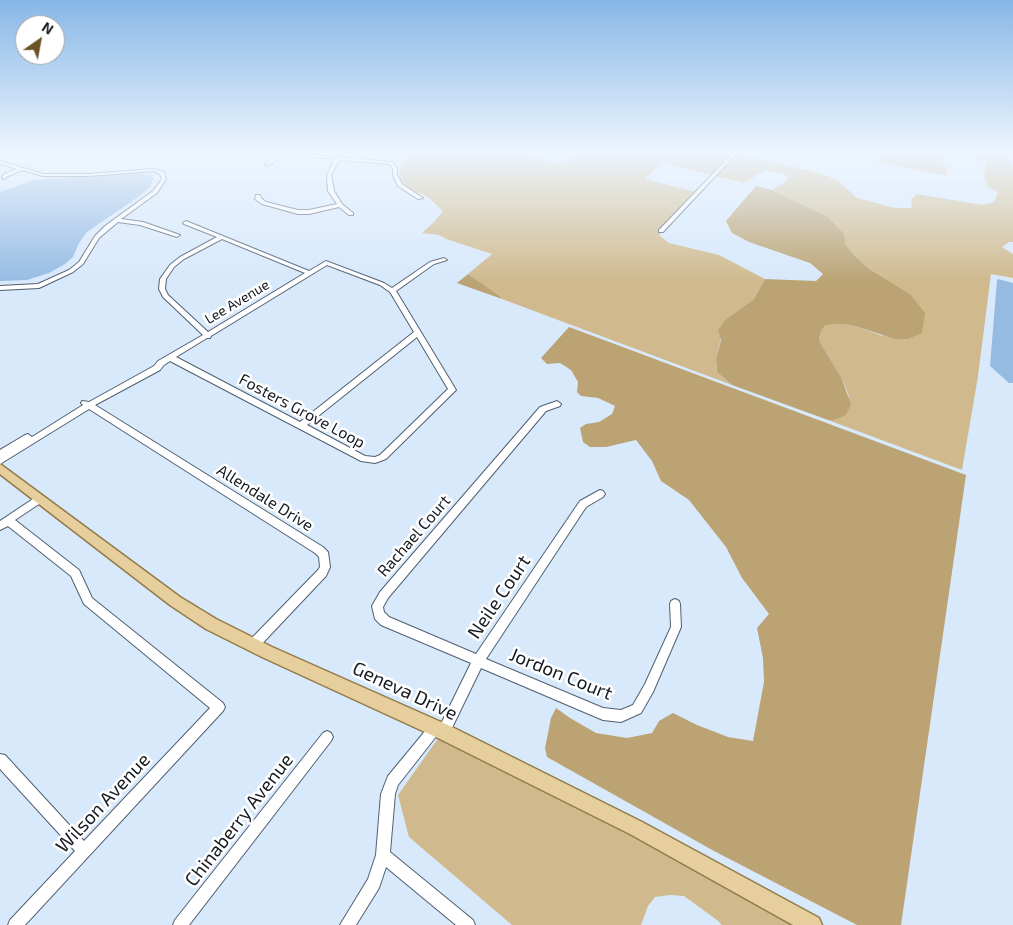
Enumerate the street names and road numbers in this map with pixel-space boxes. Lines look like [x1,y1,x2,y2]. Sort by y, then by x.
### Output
street label: Lee Avenue [202,276,272,328]
street label: Fosters Grove Loop [236,370,368,452]
street label: Allendale Drive [213,461,317,535]
street label: Rachael Court [374,491,454,581]
street label: Neile Court [463,551,535,643]
street label: Jordon Court [506,643,616,705]
street label: Geneva Drive [349,657,461,725]
street label: Wilson Avenue [51,749,155,857]
street label: Chinaberry Avenue [180,749,298,891]

